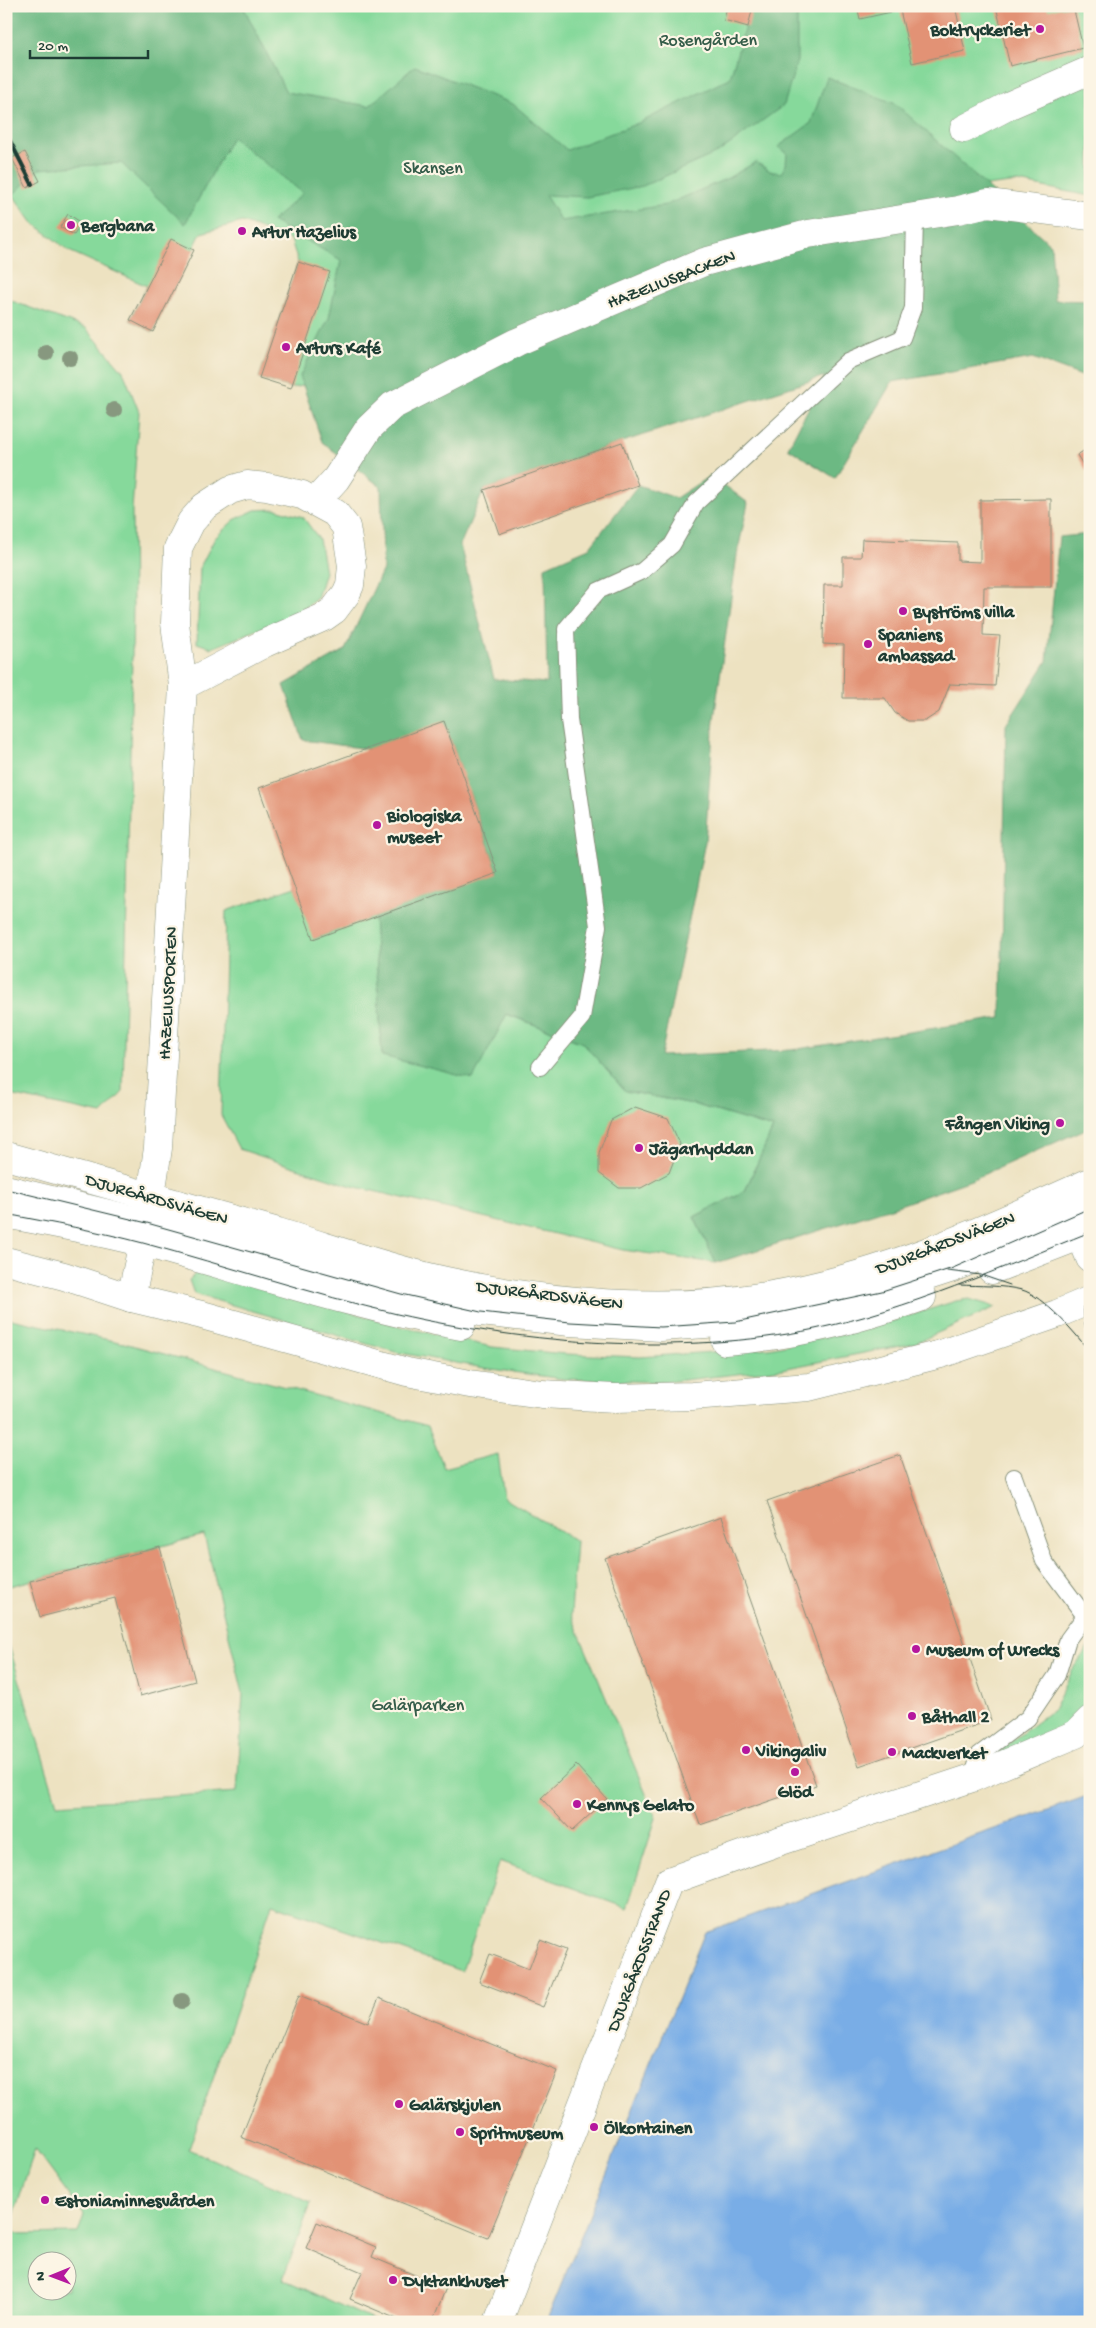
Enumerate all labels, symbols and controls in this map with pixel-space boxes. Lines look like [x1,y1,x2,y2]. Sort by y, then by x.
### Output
place label: Boktryckeriet [930,21,1032,42]
marker: Boktryckeriet [1034,23,1046,35]
scale bar [30,28,148,60]
park label: Rosengården [659,31,758,52]
text: 20 m [38,38,68,56]
park label: Skansen [403,159,463,180]
place label: Bergbana [80,217,155,238]
marker: Bergbana [65,219,77,231]
place label: Artur Hazelius [251,223,357,244]
marker: Artur Hazelius [236,225,248,237]
street label: HAZELIUSBACKEN [605,246,739,314]
place label: Arturs Kafé [295,339,381,360]
marker: Arturs Kafé [280,341,292,353]
place label: Byströms villa [912,603,1015,624]
marker: Byströms villa [897,605,909,617]
place label: Spaniens ambassad [877,626,957,668]
marker: Spaniens ambassad [862,638,874,650]
place label: Biologiska museet [386,807,463,849]
marker: Biologiska museet [371,819,383,831]
street label: HAZELIUSPORTEN [156,926,183,1060]
place label: Fången Viking [944,1115,1050,1136]
marker: Fången Viking [1054,1117,1066,1129]
place label: Jägarhyddan [648,1140,754,1161]
marker: Jägarhyddan [633,1142,645,1154]
street label: DJURGÅRDSVÄGEN [82,1168,231,1231]
street label: DJURGÅRDSVÄGEN [872,1206,1019,1281]
street label: DJURGÅRDSVÄGEN [474,1275,624,1316]
place label: Museum of Wrecks [926,1641,1061,1662]
marker: Museum of Wrecks [910,1643,922,1655]
park label: Galärparken [372,1696,465,1717]
place label: Båthall 2 [921,1708,989,1729]
marker: Båthall 2 [906,1710,918,1722]
place label: Vikingaliv [755,1742,826,1763]
marker: Vikingaliv [740,1744,752,1756]
place label: Mackverket [902,1744,989,1765]
marker: Mackverket [886,1746,898,1758]
marker: Glöd [789,1766,801,1778]
place label: Glöd [777,1783,815,1804]
place label: Kennys Gelato [586,1796,695,1817]
marker: Kennys Gelato [571,1798,583,1810]
street label: DJURGÅRDSSTRAND [601,1886,677,2036]
place label: Galärskjulen [409,2096,501,2117]
marker: Galärskjulen [393,2098,405,2110]
place label: Ölkontainen [604,2119,693,2140]
marker: Ölkontainen [588,2121,600,2133]
place label: Spritmuseum [470,2124,563,2145]
marker: Spritmuseum [454,2126,466,2138]
place label: Estoniaminnesvården [55,2192,215,2213]
marker: Estoniaminnesvården [39,2194,51,2206]
north arrow [28,2250,78,2300]
text: N [33,2271,50,2281]
place label: Dyktankhuset [401,2272,509,2293]
marker: Dyktankhuset [387,2274,399,2286]

